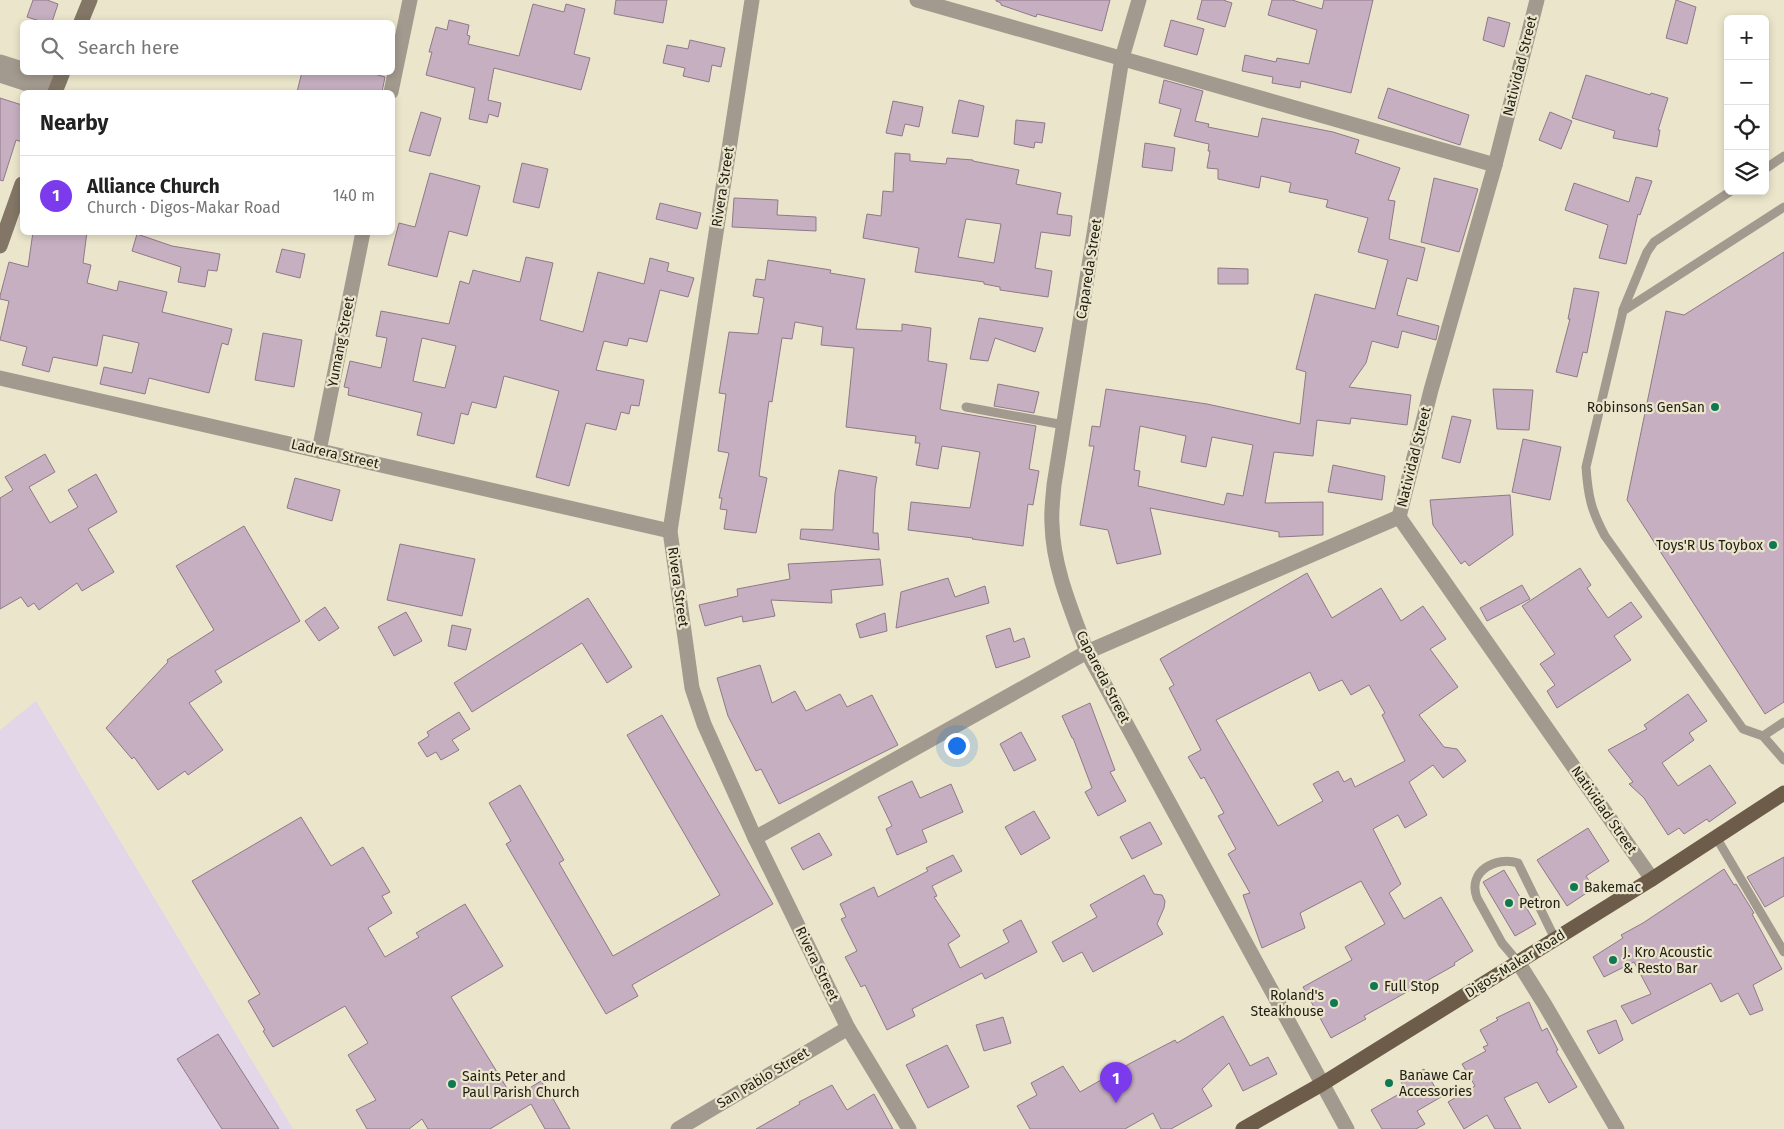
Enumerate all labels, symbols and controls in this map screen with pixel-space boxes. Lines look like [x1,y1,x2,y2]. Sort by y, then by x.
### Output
street label: Natividad Street [1499,13,1541,118]
map controls [1724,15,1769,195]
button: + [1724,15,1769,60]
search box [20,20,395,75]
icon: search [38,34,66,62]
text: Search here [78,36,179,59]
button: − [1724,60,1769,105]
button: locate [1724,105,1769,150]
text: Nearby [40,110,108,136]
street label: Rivera Street [708,145,738,228]
button: layers [1724,150,1769,195]
text: Alliance Church [87,175,220,198]
text: 1 [52,186,60,205]
text: 140 m [333,186,375,205]
text: Church · Digos-Makar Road [87,198,281,217]
street label: Capareda Street [1073,217,1105,320]
street label: Yumang Street [324,294,358,389]
place label: Robinsons GenSan [1587,399,1705,416]
marker: Robinsons GenSan [1709,401,1721,413]
street label: Natividad Street [1393,404,1435,509]
street label: Ladrera Street [289,436,382,473]
place label: Toys'R Us Toybox [1656,537,1763,554]
marker: Toys'R Us Toybox [1767,539,1779,551]
street label: Rivera Street [664,546,692,629]
street label: Capareda Street [1072,628,1134,727]
your location [944,733,970,759]
street label: Natividad Street [1567,763,1641,858]
place label: Bakemac [1584,879,1641,896]
marker: Bakemac [1568,881,1580,893]
place label: Petron [1519,895,1561,912]
marker: Petron [1503,897,1515,909]
street label: Rivera Street [792,924,843,1005]
street label: Digos-Makar Road [1462,926,1568,1002]
place label: J. Kro Acoustic & Resto Bar [1623,944,1713,977]
marker: J. Kro Acoustic & Resto Bar [1607,954,1619,966]
place label: Full Stop [1384,978,1439,995]
marker: Full Stop [1368,980,1380,992]
place label: Roland's Steakhouse [1251,987,1324,1020]
marker: Roland's Steakhouse [1328,997,1340,1009]
street label: San Pablo Street [714,1043,813,1112]
pin: 1 [1100,1062,1132,1103]
place label: Banawe Car Accessories [1399,1067,1474,1100]
place label: Saints Peter and Paul Parish Church [462,1068,580,1101]
marker: Banawe Car Accessories [1383,1077,1395,1089]
marker: Saints Peter and Paul Parish Church [446,1078,458,1090]

